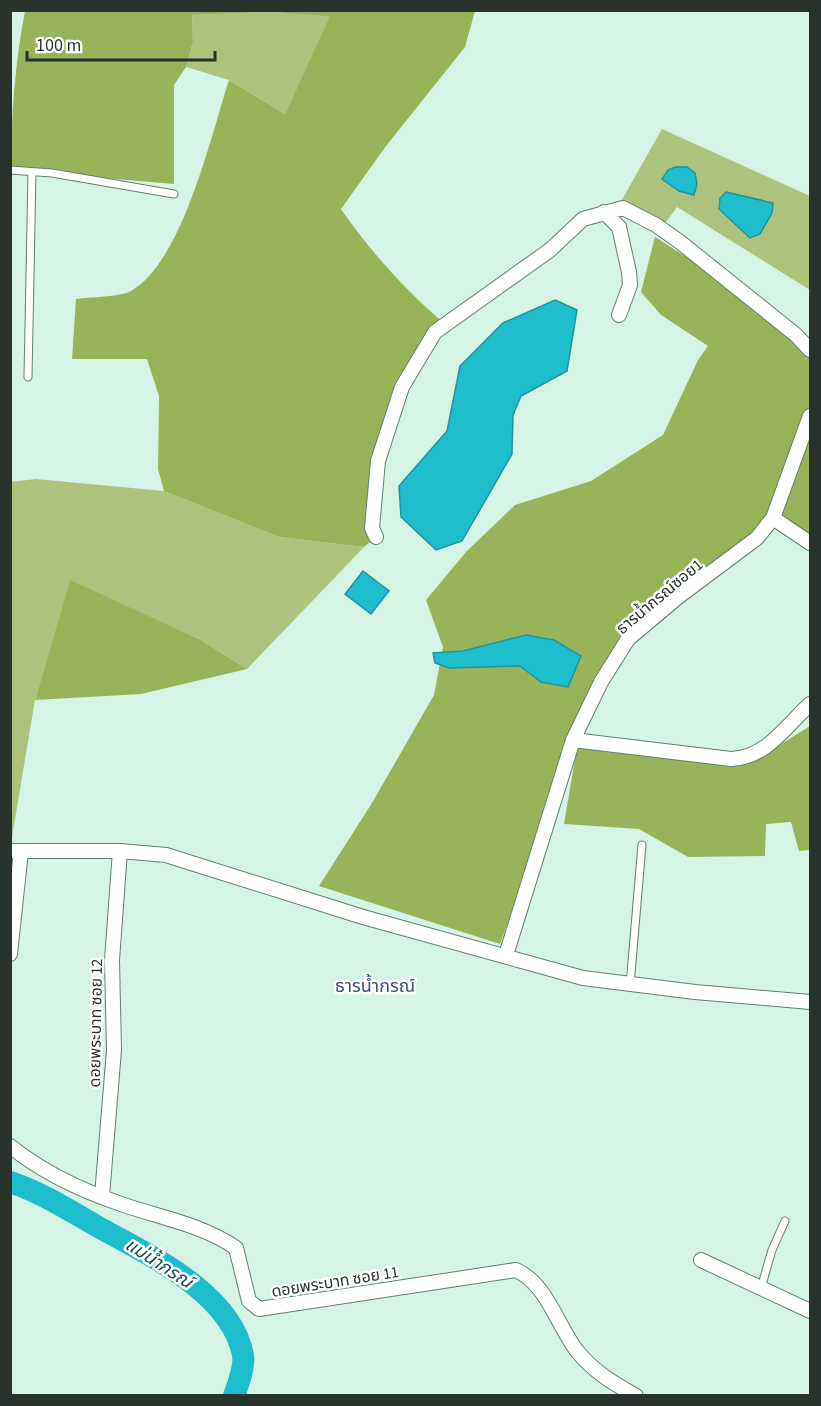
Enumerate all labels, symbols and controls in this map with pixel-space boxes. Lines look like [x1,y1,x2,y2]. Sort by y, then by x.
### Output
scale bar [27,24,214,62]
text: 100 m [36,33,81,58]
street label: ธารน้ำกรณ์ซอย1 [611,553,708,640]
street label: ดอยพระบาท ซอย 12 [84,958,108,1088]
district label: ธารน้ำกรณ์ [335,973,415,999]
water label: แม่น้ำกรณ์ [120,1232,200,1296]
street label: ดอยพระบาท ซอย 11 [270,1261,400,1303]

